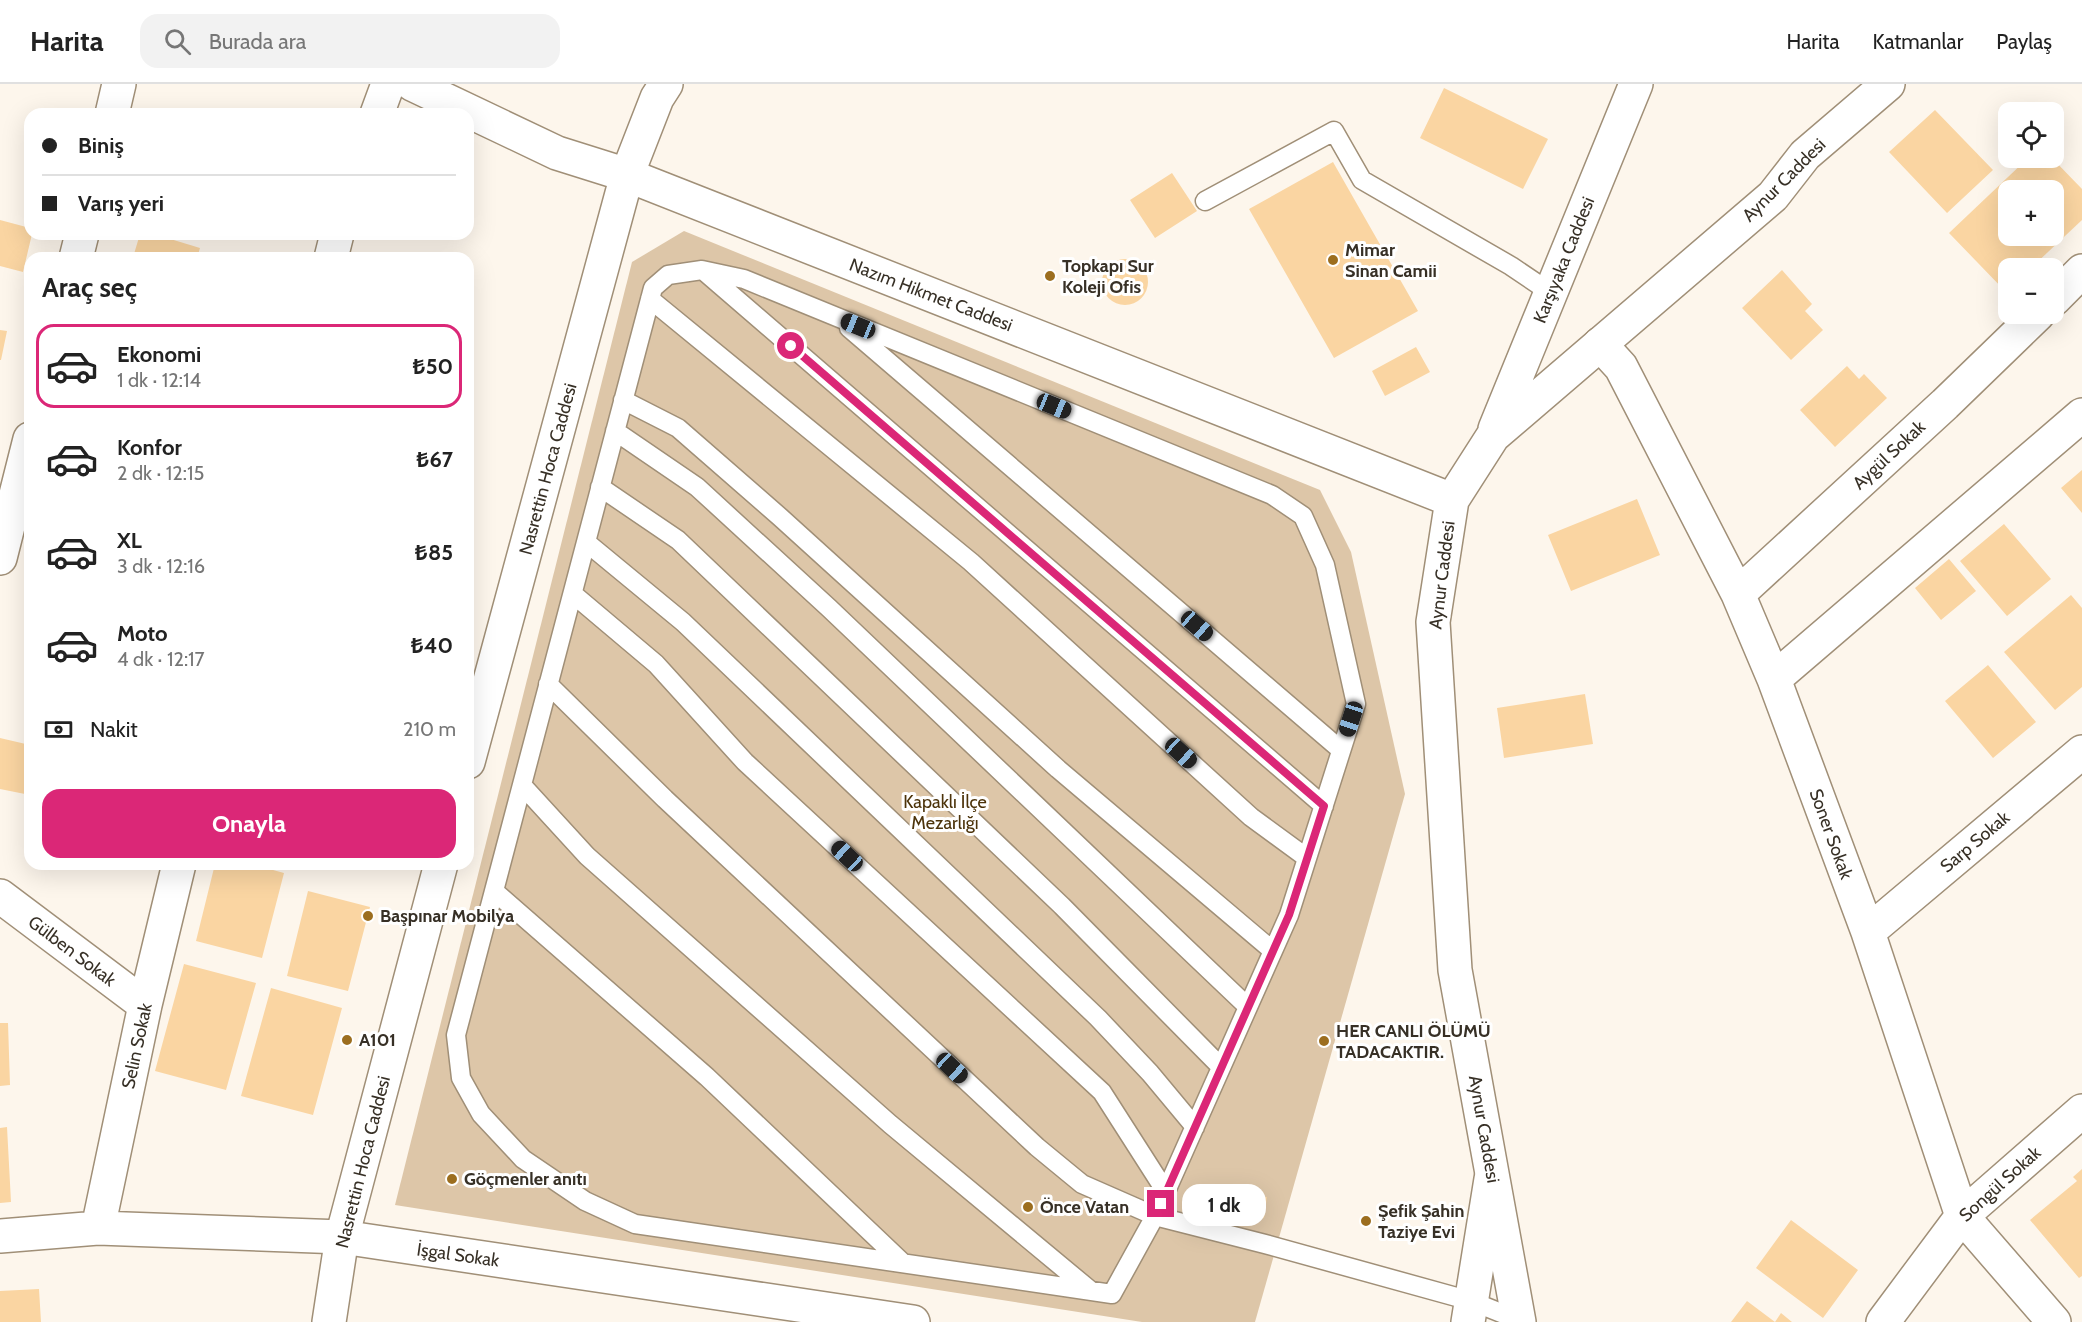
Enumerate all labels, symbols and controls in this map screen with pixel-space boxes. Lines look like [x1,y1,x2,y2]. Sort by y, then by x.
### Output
search box [140,14,560,68]
text: Harita [30,24,104,58]
icon: search [161,25,194,58]
text: Burada ara [209,28,306,55]
text: Harita [1787,29,1840,54]
text: Katmanlar [1873,29,1963,54]
text: Paylaş [1996,29,2052,54]
map controls [1998,102,2064,324]
button: locate [1998,102,2064,168]
text: Biniş [78,132,124,159]
street label: Aynur Caddesi [1738,134,1830,226]
button: + [1998,180,2064,246]
text: Varış yeri [78,190,164,217]
street label: Karşıyaka Caddesi [1529,194,1599,326]
place label: Mimar Sinan Camii [1345,239,1437,282]
marker: Mimar Sinan Camii [1326,253,1340,267]
street label: Nazım Hikmet Caddesi [846,254,1016,336]
place label: Topkapı Sur Koleji Ofis [1062,255,1154,298]
button: − [1998,258,2064,324]
marker: Topkapı Sur Koleji Ofis [1043,269,1057,283]
text: Araç seç [42,271,137,304]
car [838,311,878,341]
route start [777,332,804,359]
icon: car [45,339,99,393]
text: Ekonomi [117,341,201,368]
text: ₺50 [413,353,453,380]
text: 1 dk · 12:14 [117,368,201,392]
street label: Nasrettin Hoca Caddesi [515,381,581,557]
car [1034,391,1074,421]
street label: Aygül Sokak [1848,415,1931,494]
icon: car [45,432,99,486]
text: Konfor [117,434,182,461]
text: ₺67 [416,446,453,473]
text: 2 dk · 12:15 [117,461,204,485]
street label: Aynur Caddesi [1424,520,1460,630]
icon: car [45,525,99,579]
text: XL [117,527,142,554]
text: ₺85 [415,539,453,566]
text: 3 dk · 12:16 [117,554,205,578]
car [1178,607,1216,645]
icon: car [45,618,99,672]
text: Moto [117,620,168,647]
text: ₺40 [411,632,453,659]
text: 4 dk · 12:17 [117,647,205,671]
car [1337,699,1365,739]
icon: cash [42,713,75,746]
text: Nakit [90,716,138,743]
text: 210 m [403,717,456,741]
car [1162,734,1200,772]
street label: Soner Sokak [1804,786,1858,883]
button: Onayla [42,789,456,858]
park label: Kapaklı İlçe Mezarlığı [903,791,987,834]
street label: Sarp Sokak [1936,806,2015,877]
car [828,837,866,875]
place label: Başpınar Mobilya [380,905,514,927]
marker: Başpınar Mobilya [361,909,375,923]
street label: Gülben Sokak [24,911,121,992]
street label: Selin Sokak [117,1000,157,1091]
place label: HER CANLI ÖLÜMÜ TADACAKTIR. [1336,1020,1491,1063]
place label: A101 [359,1029,396,1051]
marker: A101 [340,1033,354,1047]
marker: HER CANLI ÖLÜMÜ TADACAKTIR. [1317,1034,1331,1048]
car [933,1049,971,1087]
street label: Aynur Caddesi [1464,1073,1504,1185]
street label: Nasrettin Hoca Caddesi [331,1074,395,1250]
street label: Songül Sokak [1955,1141,2046,1226]
place label: Göçmenler anıtı [464,1168,587,1190]
marker: Göçmenler anıtı [445,1172,459,1186]
callout: 1 dk [1182,1183,1266,1225]
route end [1147,1190,1174,1217]
text: 1 dk [1208,1193,1241,1217]
place label: Önce Vatan [1040,1196,1129,1218]
marker: Önce Vatan [1021,1200,1035,1214]
place label: Şefik Şahin Taziye Evi [1378,1200,1465,1243]
marker: Şefik Şahin Taziye Evi [1359,1214,1373,1228]
street label: İşgal Sokak [415,1238,502,1272]

